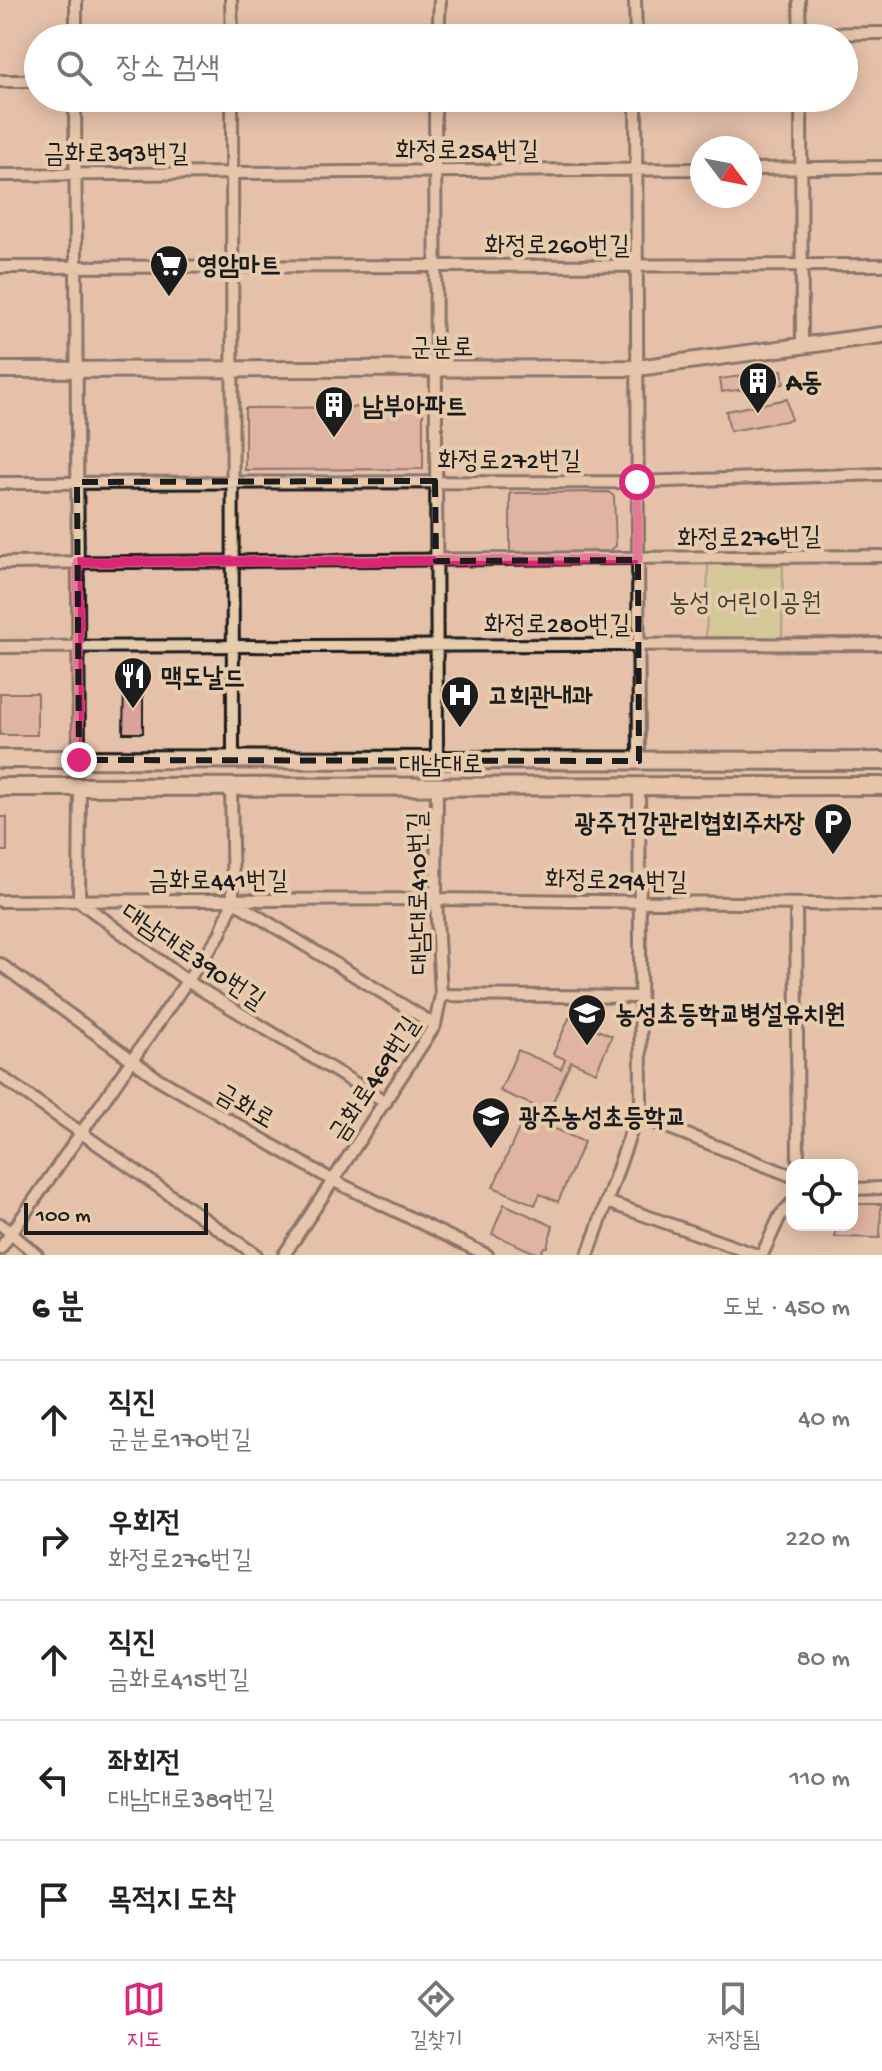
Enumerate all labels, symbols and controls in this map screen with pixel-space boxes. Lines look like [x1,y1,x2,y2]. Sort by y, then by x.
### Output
search box [24,24,858,112]
icon: search [52,46,96,90]
text: 장소 검색 [116,53,220,88]
north arrow [690,136,762,208]
street label: 화정로254번길 [395,138,539,169]
street label: 금화로393번길 [44,141,188,172]
street label: 화정로260번길 [484,233,630,264]
supermarket icon: 영암마트 [148,243,190,298]
place label: 영암마트 [197,253,281,284]
street label: 군분로 [411,335,473,366]
building icon: A동 [737,360,779,415]
place label: A동 [785,370,822,401]
building icon: 남부아파트 [313,384,355,439]
place label: 남부아파트 [362,394,467,425]
street label: 화정로272번길 [437,448,581,479]
route start [619,464,655,500]
street label: 화정로276번길 [677,524,821,557]
park label: 농성 어린이공원 [669,590,821,621]
street label: 화정로280번길 [484,612,630,643]
restaurant icon: 맥도날드 [112,655,154,710]
place label: 맥도날드 [161,665,245,696]
hospital icon: 고희관내과 [439,674,481,729]
place label: 고희관내과 [488,684,593,715]
route end [61,742,97,778]
street label: 대남대로 [399,752,483,783]
parking icon: 광주건강관리협회주차장 [812,801,854,856]
street label: 대남대로410번길 [405,811,438,975]
place label: 광주건강관리협회주차장 [575,811,805,842]
street label: 화정로294번길 [544,867,688,900]
street label: 금화로441번길 [148,868,288,899]
street label: 대남대로390번길 [114,899,269,1018]
school or university icon: 농성초등학교병설유치원 [566,992,608,1047]
place label: 농성초등학교병설유치원 [615,1002,845,1033]
street label: 금화로469번길 [325,1012,429,1149]
street label: 금화로 [209,1080,279,1138]
school or university icon: 광주농성초등학교 [470,1095,512,1150]
place label: 광주농성초등학교 [519,1105,686,1136]
map controls [786,1159,858,1231]
button: locate [786,1159,858,1231]
scale bar [24,1199,208,1235]
text: 100 m [36,1204,91,1230]
text: 6 분 [32,1290,85,1330]
text: 도보 · 450 m [722,1294,850,1325]
text: 직진 [108,1388,156,1423]
icon: ahead [32,1398,76,1442]
text: 40 m [798,1405,850,1436]
text: 군분로170번길 [108,1427,251,1458]
text: 우회전 [108,1508,180,1543]
icon: right [32,1518,76,1562]
text: 220 m [785,1525,850,1556]
text: 화정로276번길 [108,1547,252,1578]
text: 직진 [108,1628,156,1663]
icon: ahead [32,1638,76,1682]
text: 80 m [796,1645,850,1676]
text: 금화로415번길 [108,1667,249,1698]
text: 좌회전 [108,1748,180,1783]
icon: left [32,1758,76,1802]
text: 110 m [790,1765,850,1796]
text: 대남대로389번길 [108,1787,274,1818]
icon: arrive [32,1878,76,1922]
text: 목적지 도착 [108,1885,236,1920]
tab: 지도 [122,1977,166,2055]
tab: 길찾기 [410,1977,463,2055]
tab: 저장됨 [707,1977,760,2055]

